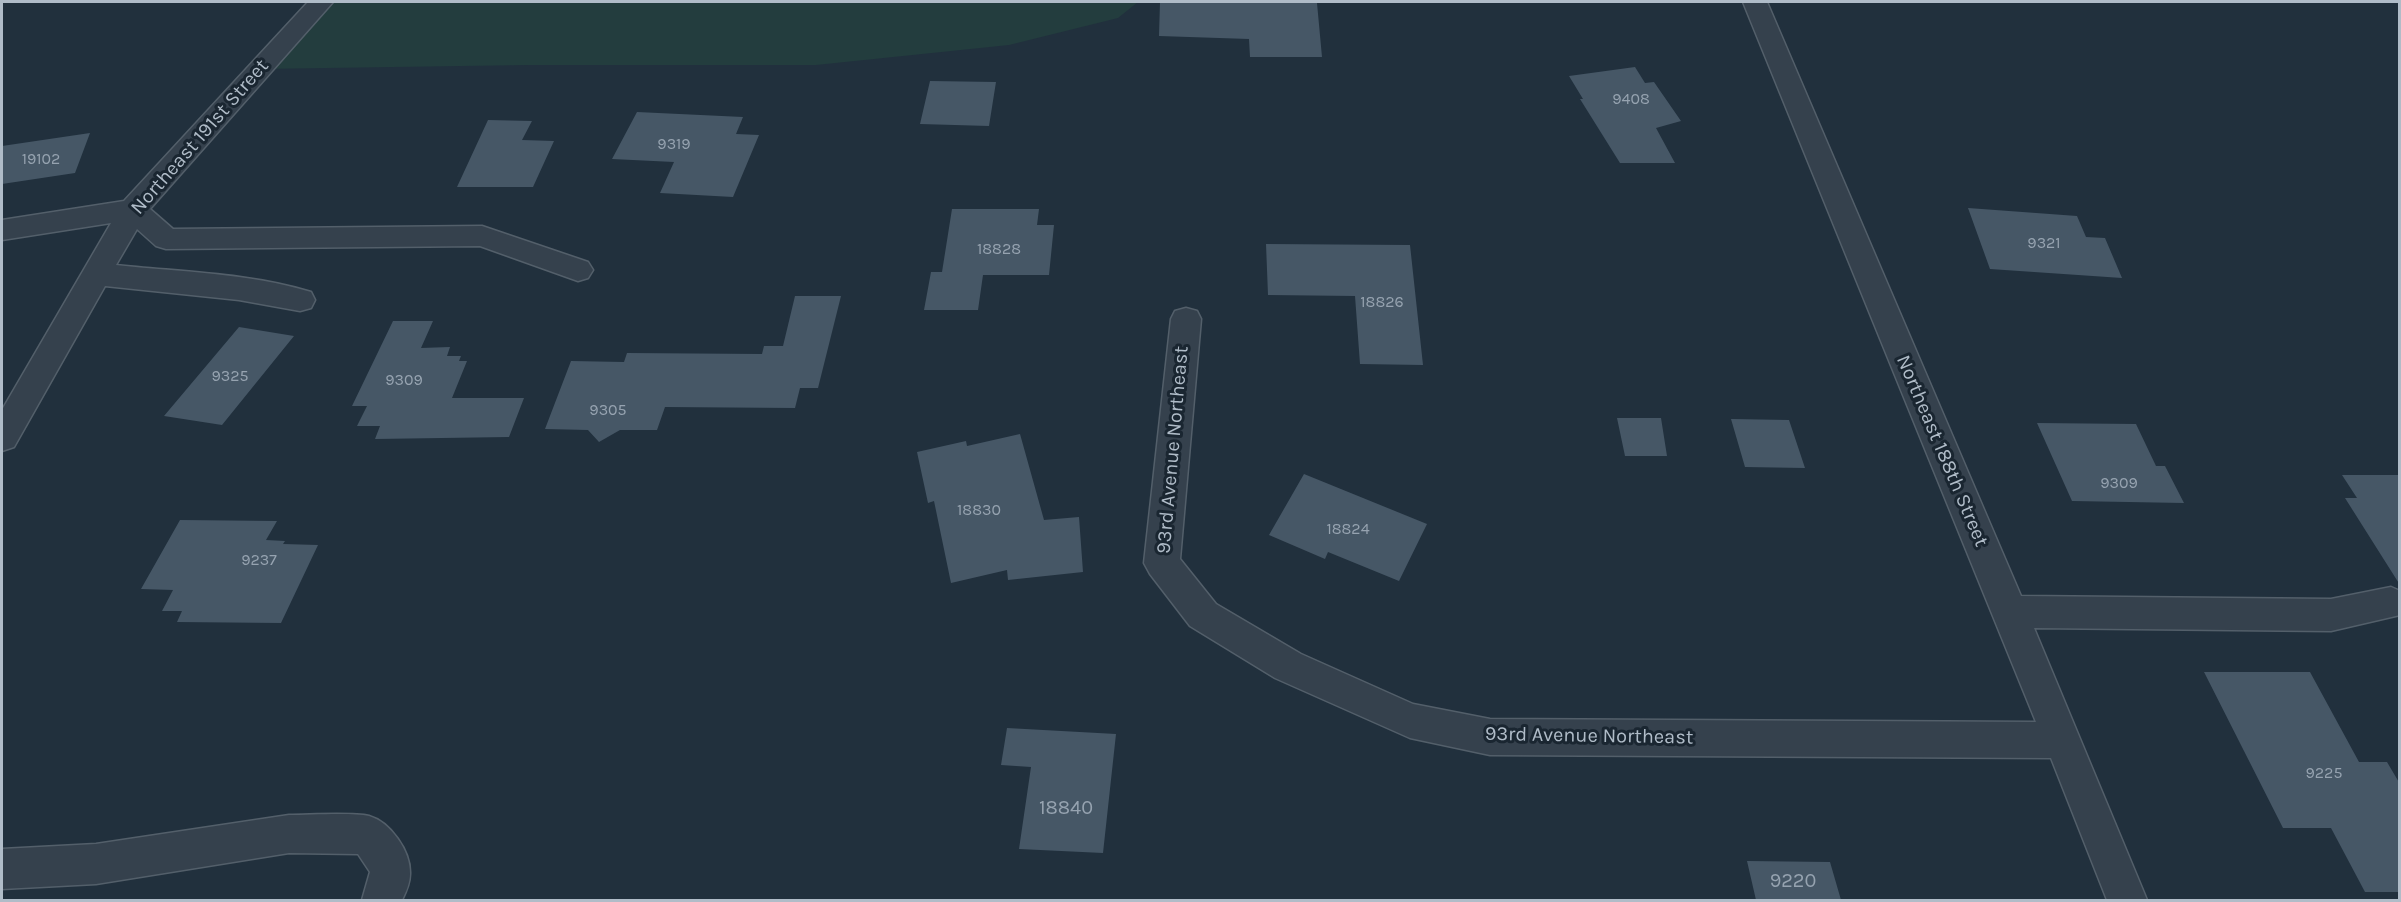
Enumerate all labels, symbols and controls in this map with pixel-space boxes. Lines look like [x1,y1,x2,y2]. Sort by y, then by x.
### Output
street label: Northeast 191st Street [126,54,274,220]
house number: 9408 [1612,89,1650,109]
house number: 9319 [657,134,691,154]
house number: 19102 [22,149,60,169]
house number: 9321 [2027,233,2061,253]
house number: 18828 [977,239,1021,259]
house number: 18826 [1360,292,1404,312]
street label: 93rd Avenue Northeast [1152,345,1194,555]
street label: Northeast 188th Street [1891,352,1993,550]
house number: 9325 [211,366,249,386]
house number: 9309 [385,370,423,390]
house number: 9305 [589,400,627,420]
house number: 9309 [2100,473,2138,493]
house number: 18830 [957,500,1001,520]
house number: 18824 [1326,519,1370,539]
house number: 9237 [241,550,277,570]
street label: 93rd Avenue Northeast [1485,722,1693,750]
house number: 9225 [2306,763,2342,783]
house number: 18840 [1039,796,1093,820]
house number: 9220 [1770,869,1816,893]

